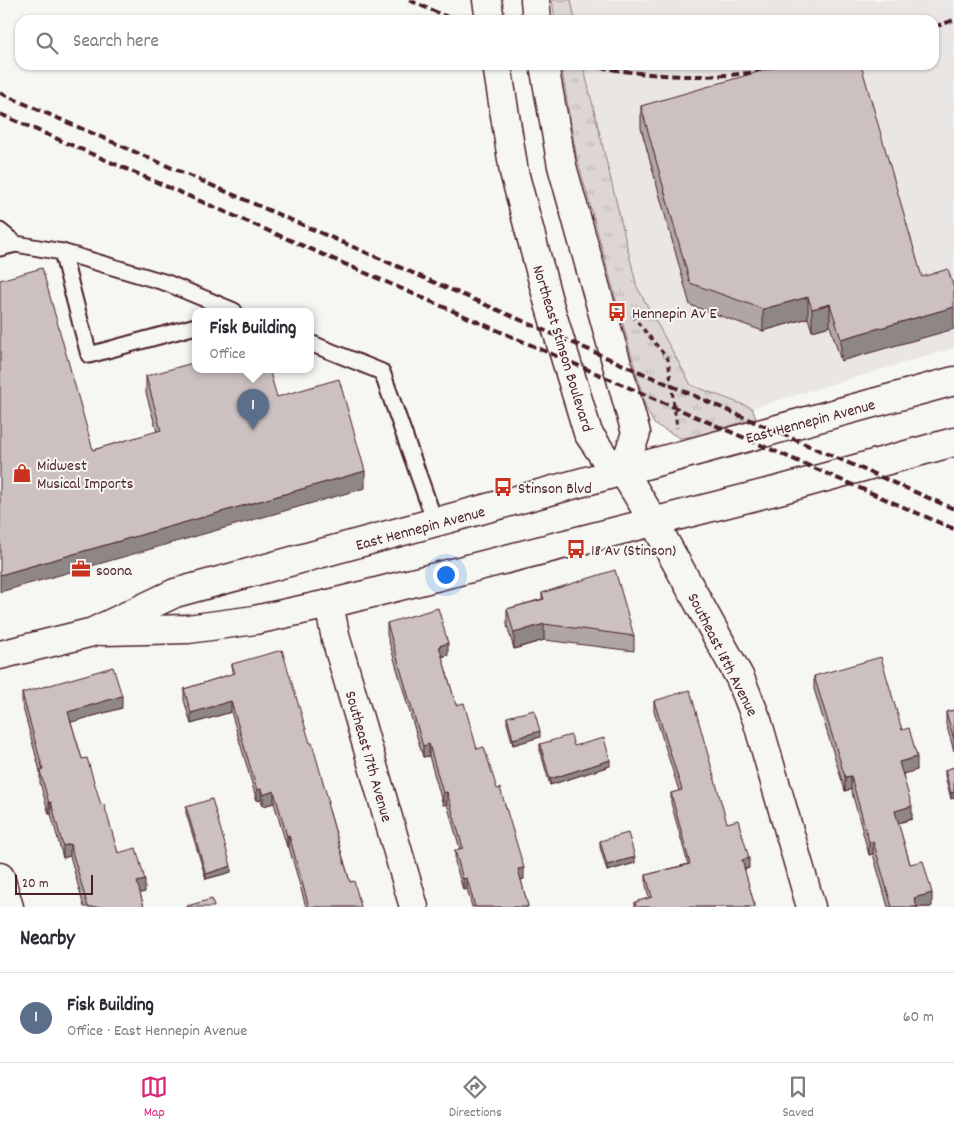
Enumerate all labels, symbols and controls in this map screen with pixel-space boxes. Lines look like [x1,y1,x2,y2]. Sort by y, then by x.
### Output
search box [15,15,939,70]
icon: search [33,29,61,57]
text: Search here [73,29,159,56]
street label: Northeast Stinson Boulevard [525,263,598,435]
bus stop icon: Hennepin Av E [606,301,628,323]
place label: Hennepin Av E [632,303,717,326]
popup [192,308,314,373]
text: Fisk Building [210,316,296,343]
text: Office [210,343,246,366]
pin: 1 [237,389,269,430]
street label: East Hennepin Avenue [743,394,878,451]
place label: Midwest Musical Imports [37,455,134,496]
shop icon: Midwest Musical Imports [11,462,33,484]
bus stop icon: Stinson Blvd [492,476,514,498]
place label: Stinson Blvd [518,478,592,501]
street label: East Hennepin Avenue [353,501,488,558]
bus stop icon: 18 Av (Stinson) [565,538,587,560]
place label: 18 Av (Stinson) [591,540,676,563]
office icon: soona [70,558,92,580]
place label: soona [96,560,132,583]
your location [433,562,459,588]
street label: Southeast 18th Avenue [681,589,763,721]
street label: Southeast 17th Avenue [338,688,397,825]
scale bar [15,872,92,895]
text: 20 m [22,874,49,894]
text: Nearby [20,925,75,955]
text: Fisk Building [67,993,154,1020]
text: 1 [34,1006,38,1029]
text: 60 m [903,1006,934,1029]
text: Office · East Hennepin Avenue [67,1020,247,1043]
tab: Map [140,1073,168,1123]
tab: Directions [449,1073,502,1123]
tab: Saved [782,1073,814,1123]

